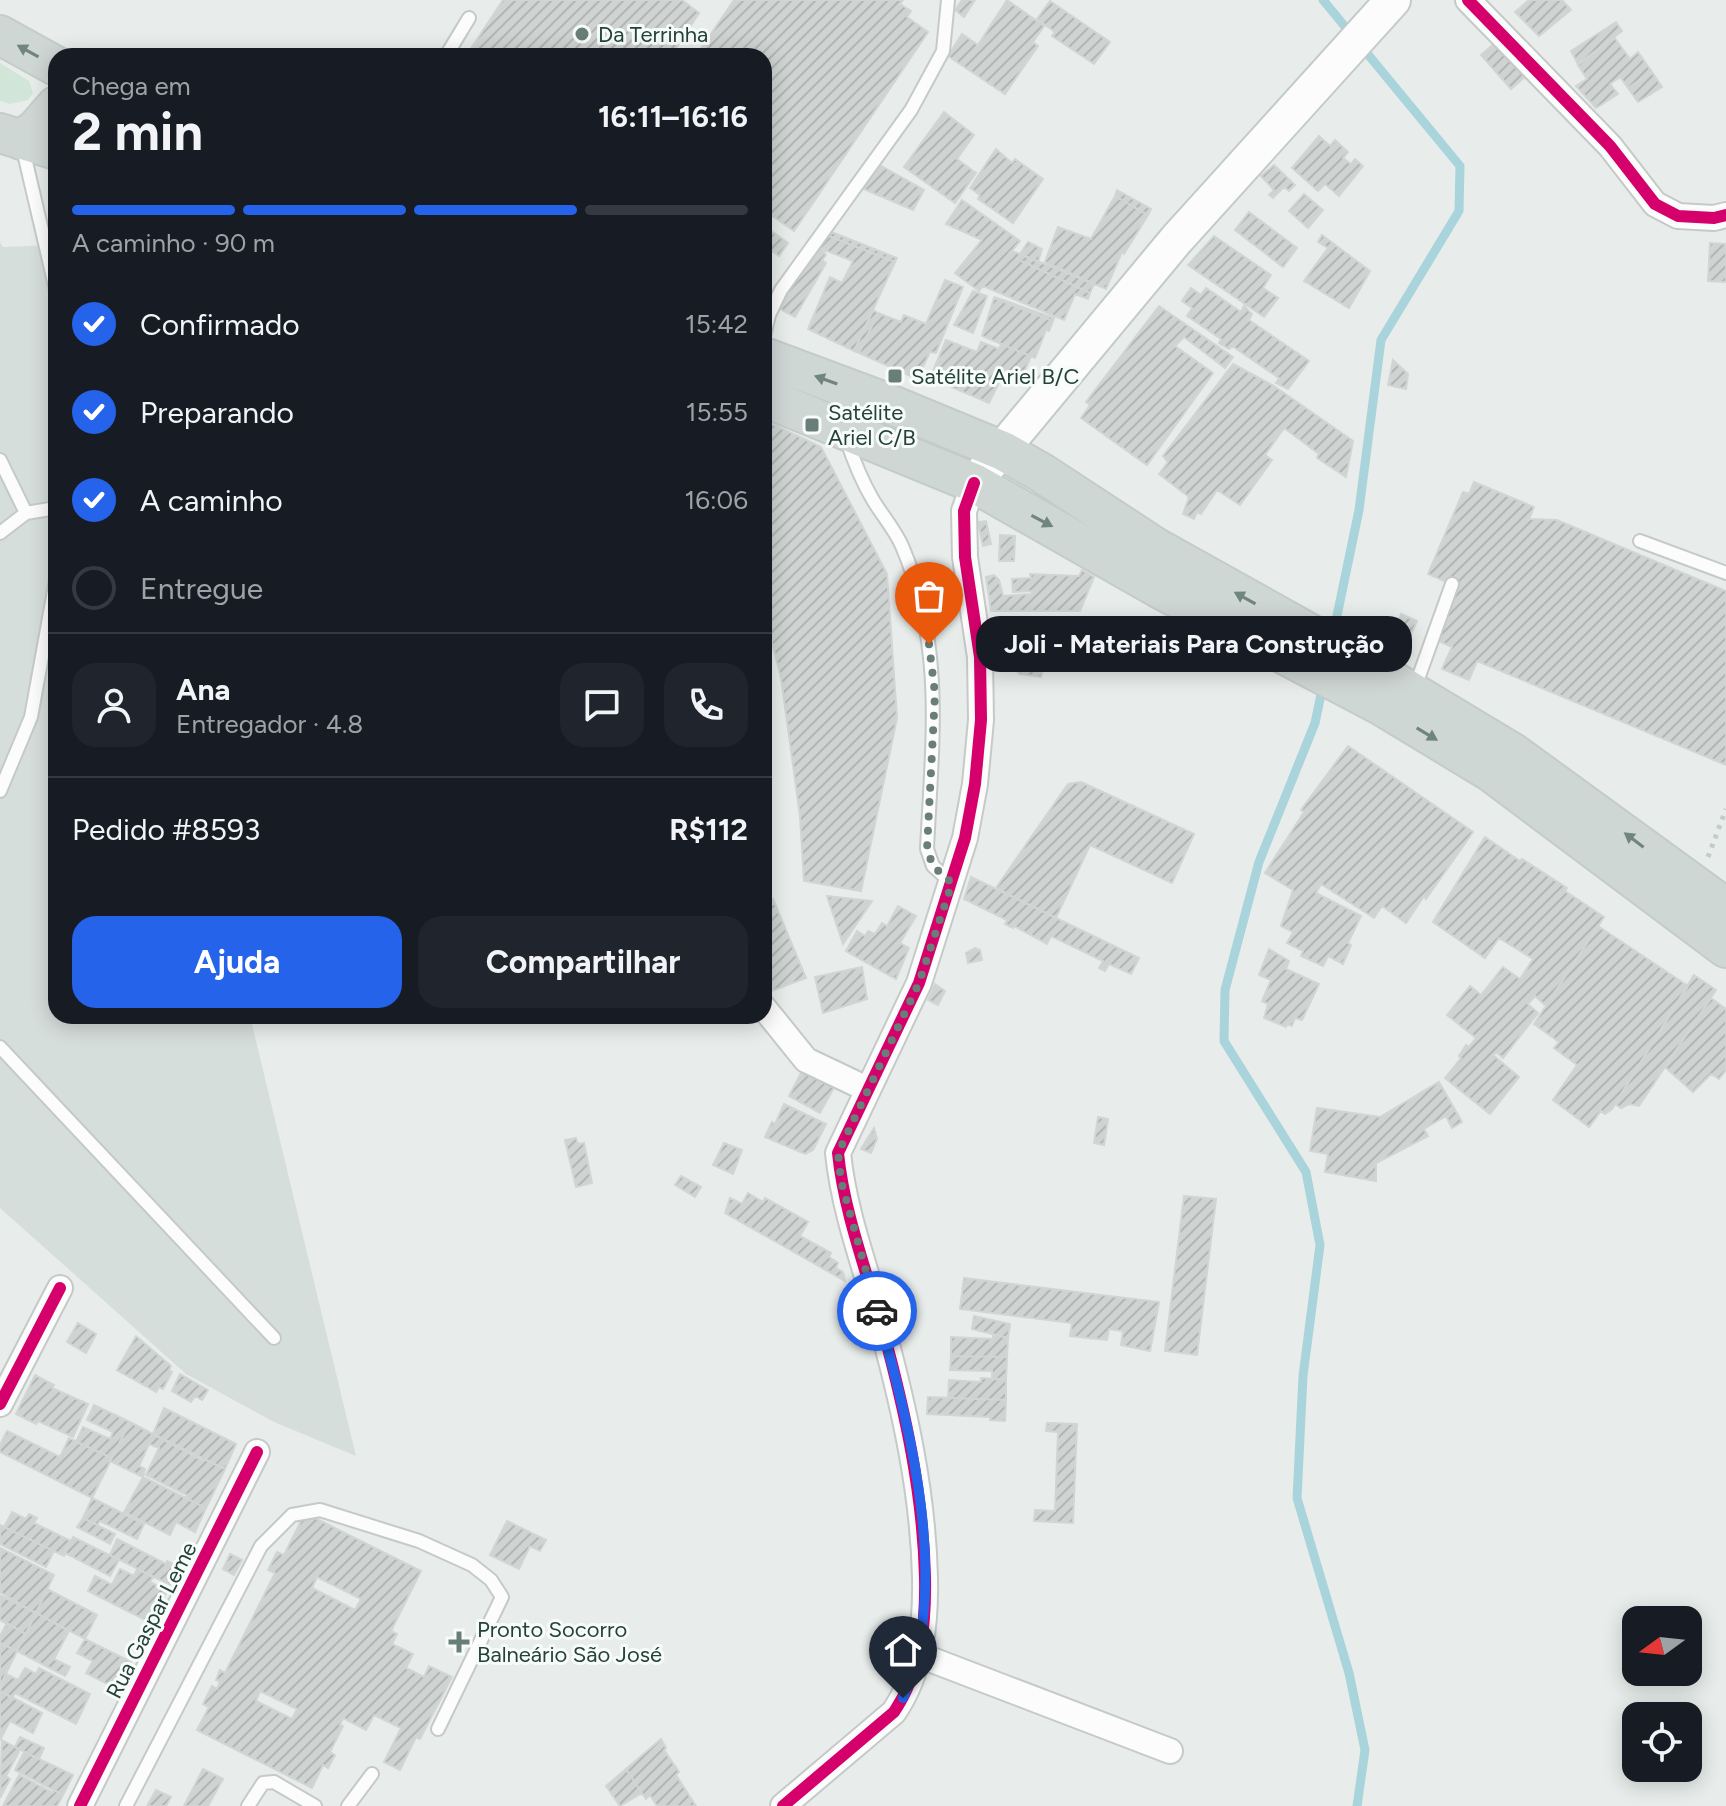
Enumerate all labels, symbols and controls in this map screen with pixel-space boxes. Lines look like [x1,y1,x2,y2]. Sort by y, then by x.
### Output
place label: Da Terrinha [598,21,708,48]
marker: Da Terrinha [573,25,591,43]
one-way arrow [17,44,39,58]
text: Chega em [72,70,191,102]
text: 16:11–16:16 [598,98,748,135]
text: 2 min [72,101,203,163]
text: A caminho · 90 m [72,227,275,259]
icon: check [72,302,116,346]
text: Confirmado [140,306,300,343]
text: 15:42 [685,308,748,340]
place label: Satélite Ariel B/C [911,363,1079,390]
marker: Satélite Ariel B/C [886,367,904,385]
one-way arrow [814,374,838,386]
icon: check [72,390,116,434]
text: Preparando [140,394,294,431]
text: 15:55 [686,396,748,428]
place label: Satélite Ariel C/B [828,399,916,451]
marker: Satélite Ariel C/B [803,416,821,434]
icon: check [72,478,116,522]
text: A caminho [140,482,283,519]
text: 16:06 [685,484,748,516]
one-way arrow [1030,515,1053,528]
pin [895,562,963,644]
text: Entregue [140,570,263,607]
icon: bag [907,574,951,618]
one-way arrow [1234,591,1257,605]
callout: Joli - Materiais Para Construção [977,616,1413,672]
text: Joli - Materiais Para Construção [1004,628,1384,660]
button: person [72,663,156,747]
button: chat [560,663,644,747]
button: phone [664,663,748,747]
text: Ana [176,671,230,708]
text: Entregador · 4.8 [176,708,363,740]
one-way arrow [1416,727,1438,741]
text: Pedido #8593 [72,811,260,848]
text: R$112 [669,811,748,848]
one-way arrow [1624,833,1645,849]
button: Ajuda [72,916,402,1008]
button: Compartilhar [418,916,748,1008]
courier [837,1271,917,1351]
icon: car [855,1289,899,1333]
street label: Rua Gaspar Leme [100,1537,203,1703]
north arrow [1622,1606,1702,1686]
map controls [1622,1606,1702,1782]
place label: Pronto Socorro Balneário São José [477,1616,662,1668]
pin [869,1616,937,1698]
icon: home [881,1628,925,1672]
marker: Pronto Socorro Balneário São José [448,1631,470,1653]
button: locate [1622,1702,1702,1782]

